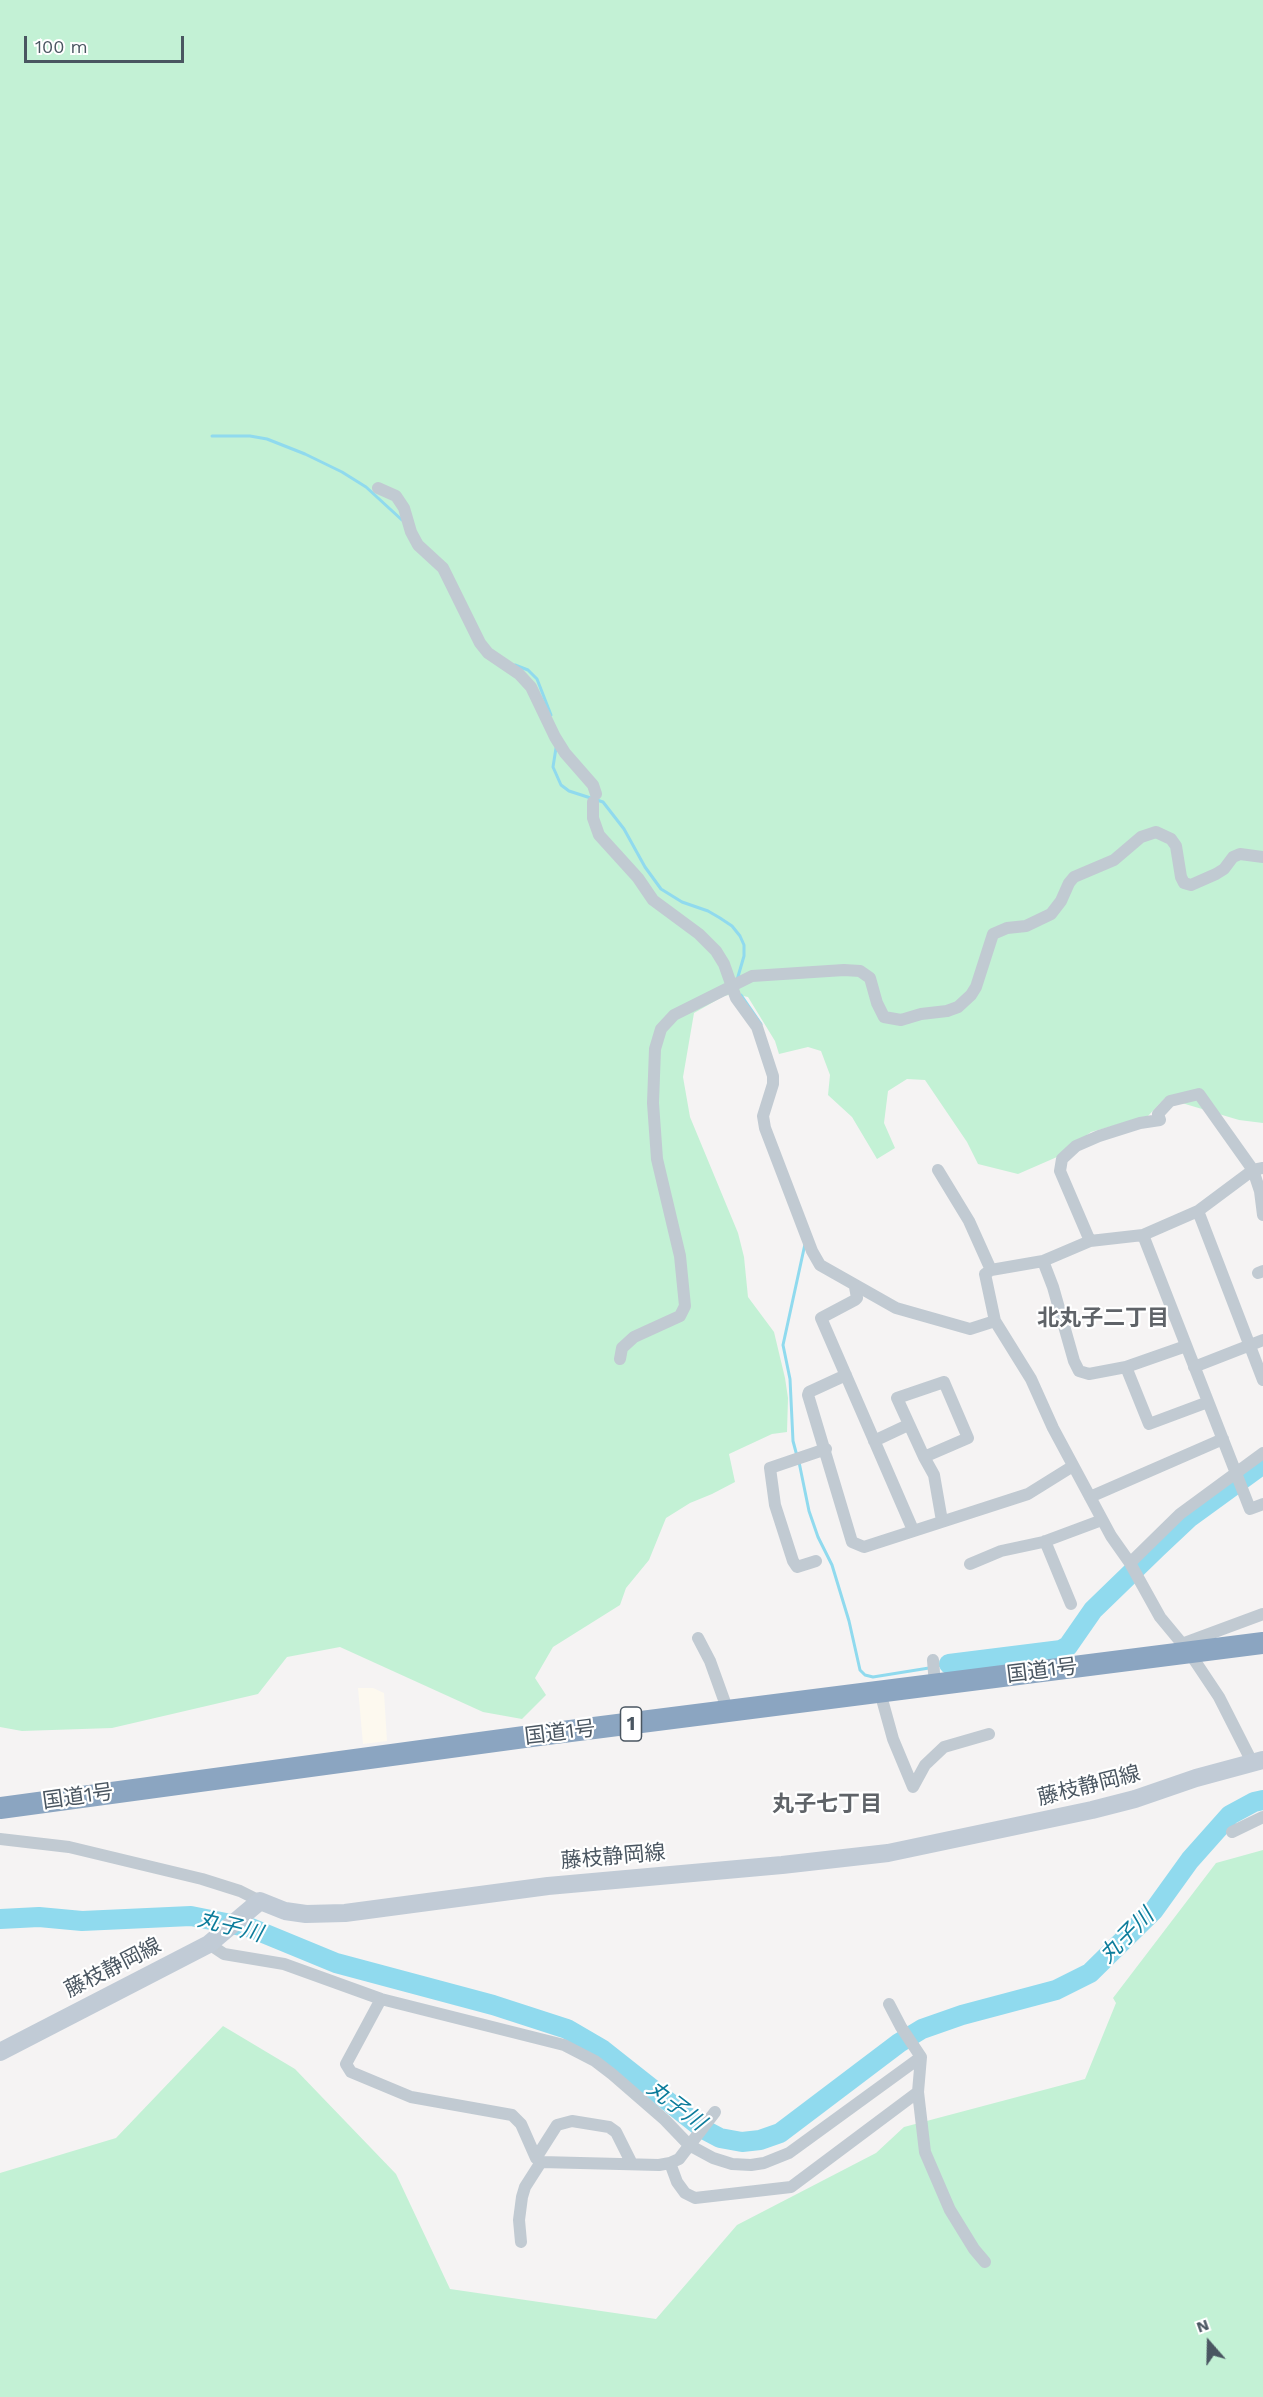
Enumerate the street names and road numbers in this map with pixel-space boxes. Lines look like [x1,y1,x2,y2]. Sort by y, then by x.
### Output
street label: 国道1号 [1005,1654,1079,1688]
road number: 1 [620,1707,642,1741]
street label: 国道1号 [523,1716,597,1750]
street label: 藤枝静岡線 [1035,1761,1143,1811]
street label: 国道1号 [41,1780,115,1814]
street label: 藤枝静岡線 [560,1840,666,1874]
street label: 藤枝静岡線 [61,1933,165,2003]

